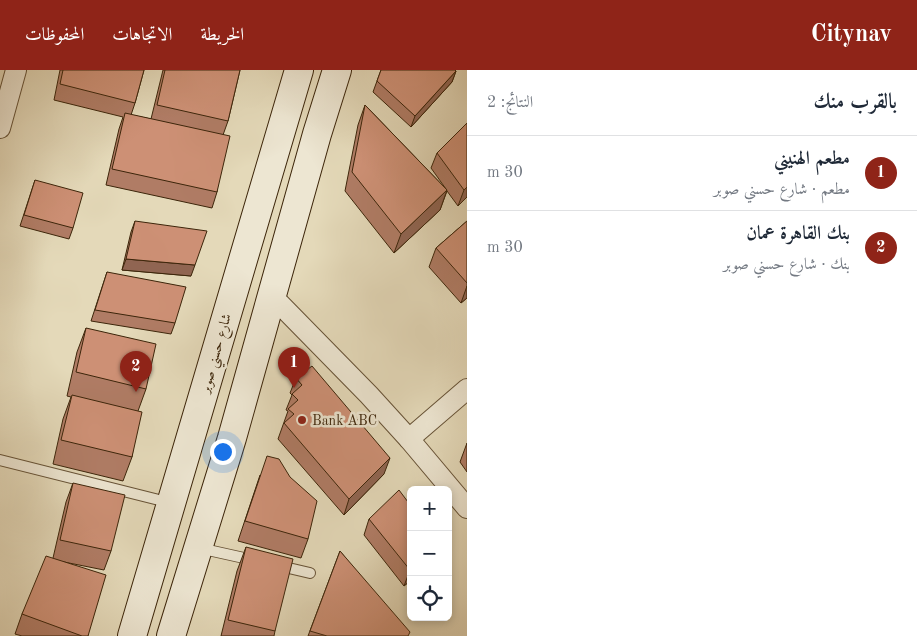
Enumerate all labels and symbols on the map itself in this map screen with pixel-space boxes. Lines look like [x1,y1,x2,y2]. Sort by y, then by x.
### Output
street label: شارع حسني صوبر [197,312,239,398]
pin: 1 [278,347,310,388]
pin: 2 [120,351,152,392]
marker: Bank ABC [296,414,308,426]
place label: Bank ABC [312,414,377,428]
your location [210,439,236,465]

